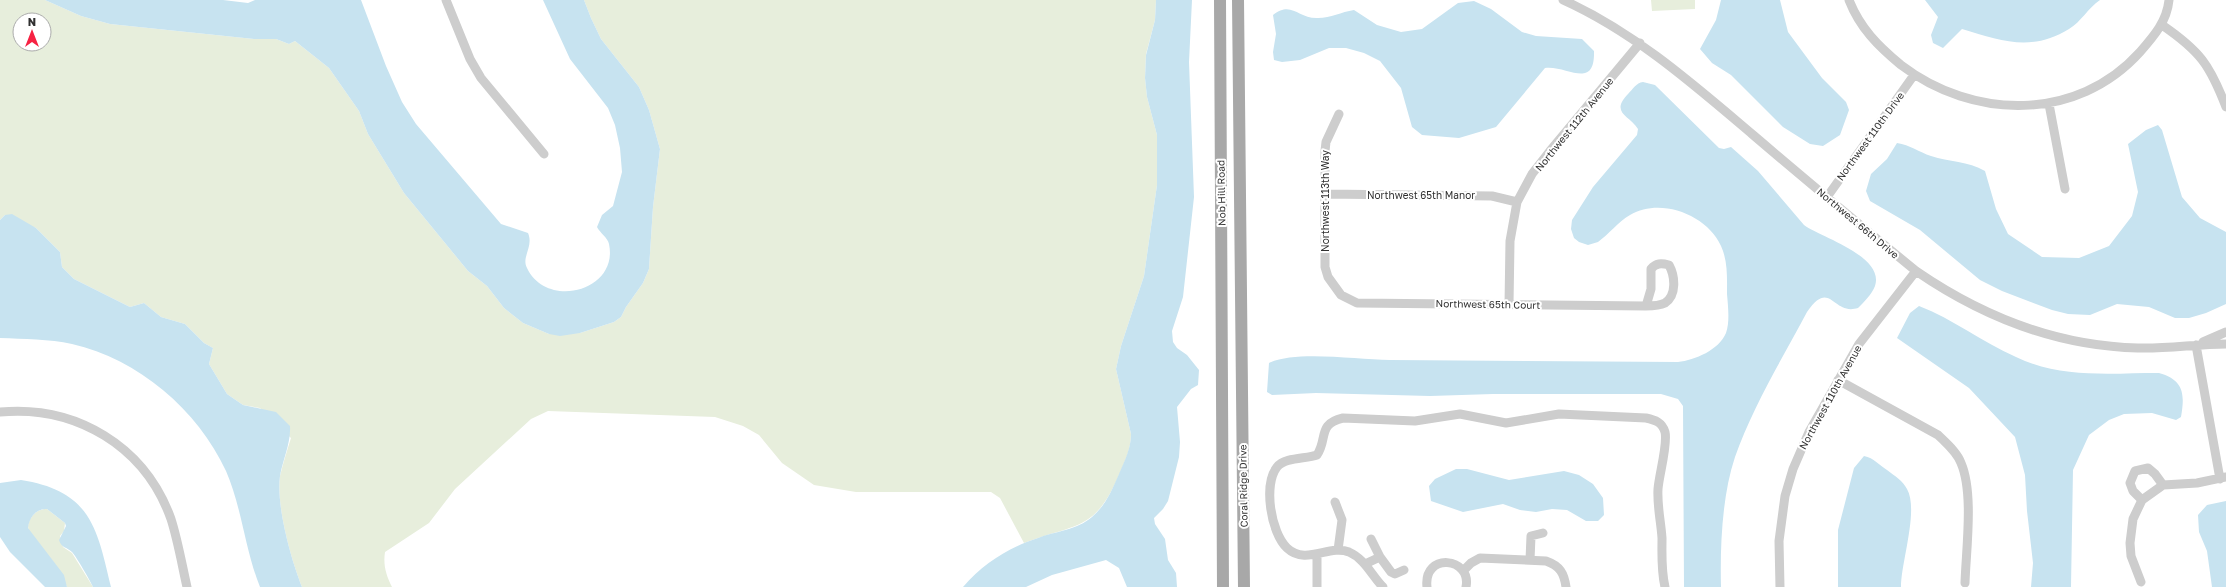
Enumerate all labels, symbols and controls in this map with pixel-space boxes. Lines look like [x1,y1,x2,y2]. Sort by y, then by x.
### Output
north arrow [12,12,52,52]
text: N [28,15,36,28]
street label: Northwest 112th Avenue [1533,75,1616,173]
street label: Northwest 110th Drive [1834,89,1906,183]
street label: Northwest 113th Way [1319,150,1331,252]
street label: Nob Hill Road [1214,160,1228,226]
street label: Northwest 66th Drive [1815,185,1901,261]
street label: Northwest 65th Manor [1367,189,1475,201]
street label: Northwest 65th Court [1435,297,1541,311]
street label: Northwest 110th Avenue [1796,343,1864,451]
street label: Coral Ridge Drive [1236,444,1250,528]

